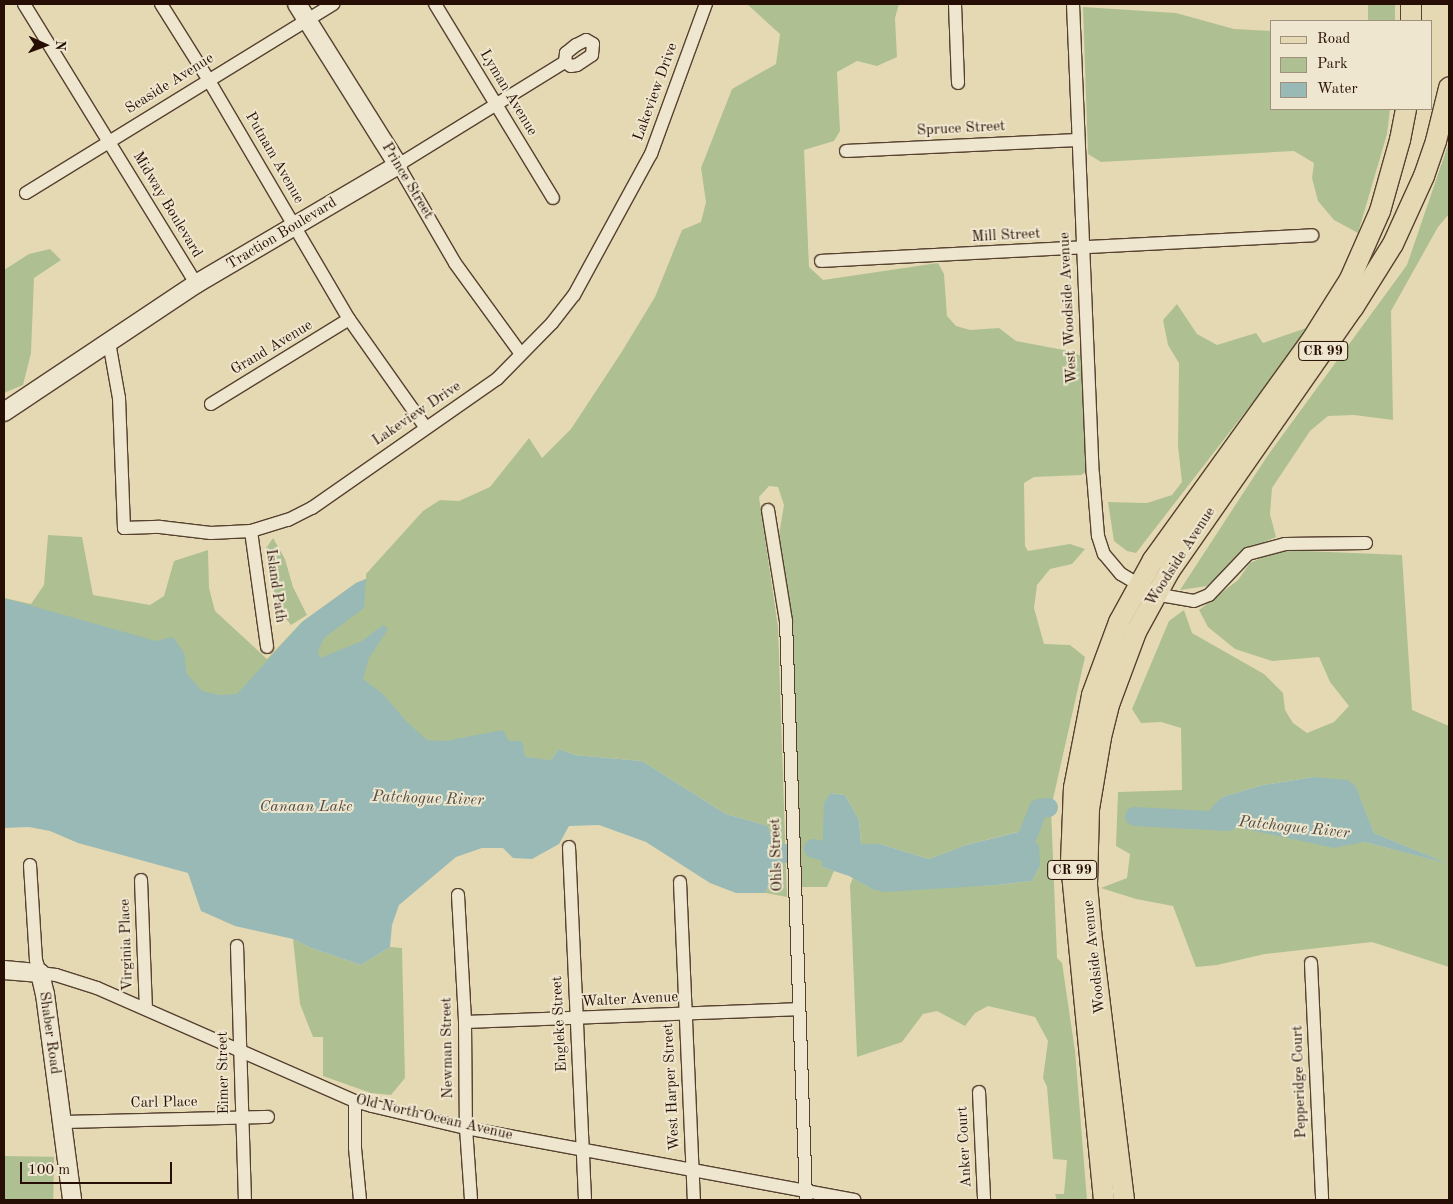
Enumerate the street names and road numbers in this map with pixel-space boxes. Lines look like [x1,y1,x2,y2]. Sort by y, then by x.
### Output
street label: Lakeview Drive [630,41,682,143]
street label: Lyman Avenue [475,47,541,139]
street label: Seaside Avenue [123,50,217,118]
street label: Putnam Avenue [241,109,307,207]
street label: Spruce Street [916,118,1006,140]
street label: Prince Street [377,140,437,222]
street label: Midway Boulevard [128,149,206,261]
street label: Traction Boulevard [224,194,340,274]
street label: Mill Street [971,225,1041,247]
street label: West Woodside Avenue [1056,232,1082,384]
street label: Grand Avenue [228,317,316,379]
road number: CR 99 [1298,340,1348,362]
street label: Lakeview Drive [369,378,465,450]
street label: Woodside Avenue [1142,504,1220,610]
street label: Island Path [261,548,289,624]
street label: Ohls Street [767,818,787,892]
road number: CR 99 [1047,858,1097,882]
street label: Virginia Place [116,899,138,991]
street label: Woodside Avenue [1080,899,1110,1015]
street label: Engleke Street [548,976,572,1072]
street label: Walter Avenue [581,988,679,1012]
street label: Shaber Road [34,991,64,1075]
street label: Newman Street [438,997,458,1099]
street label: West Harper Street [660,1023,684,1151]
street label: Pepperidge Court [1289,1025,1311,1139]
street label: Eimer Street [214,1031,234,1115]
street label: Old North Ocean Avenue [354,1091,514,1145]
street label: Carl Place [130,1093,198,1113]
street label: Anker Court [954,1106,976,1188]

